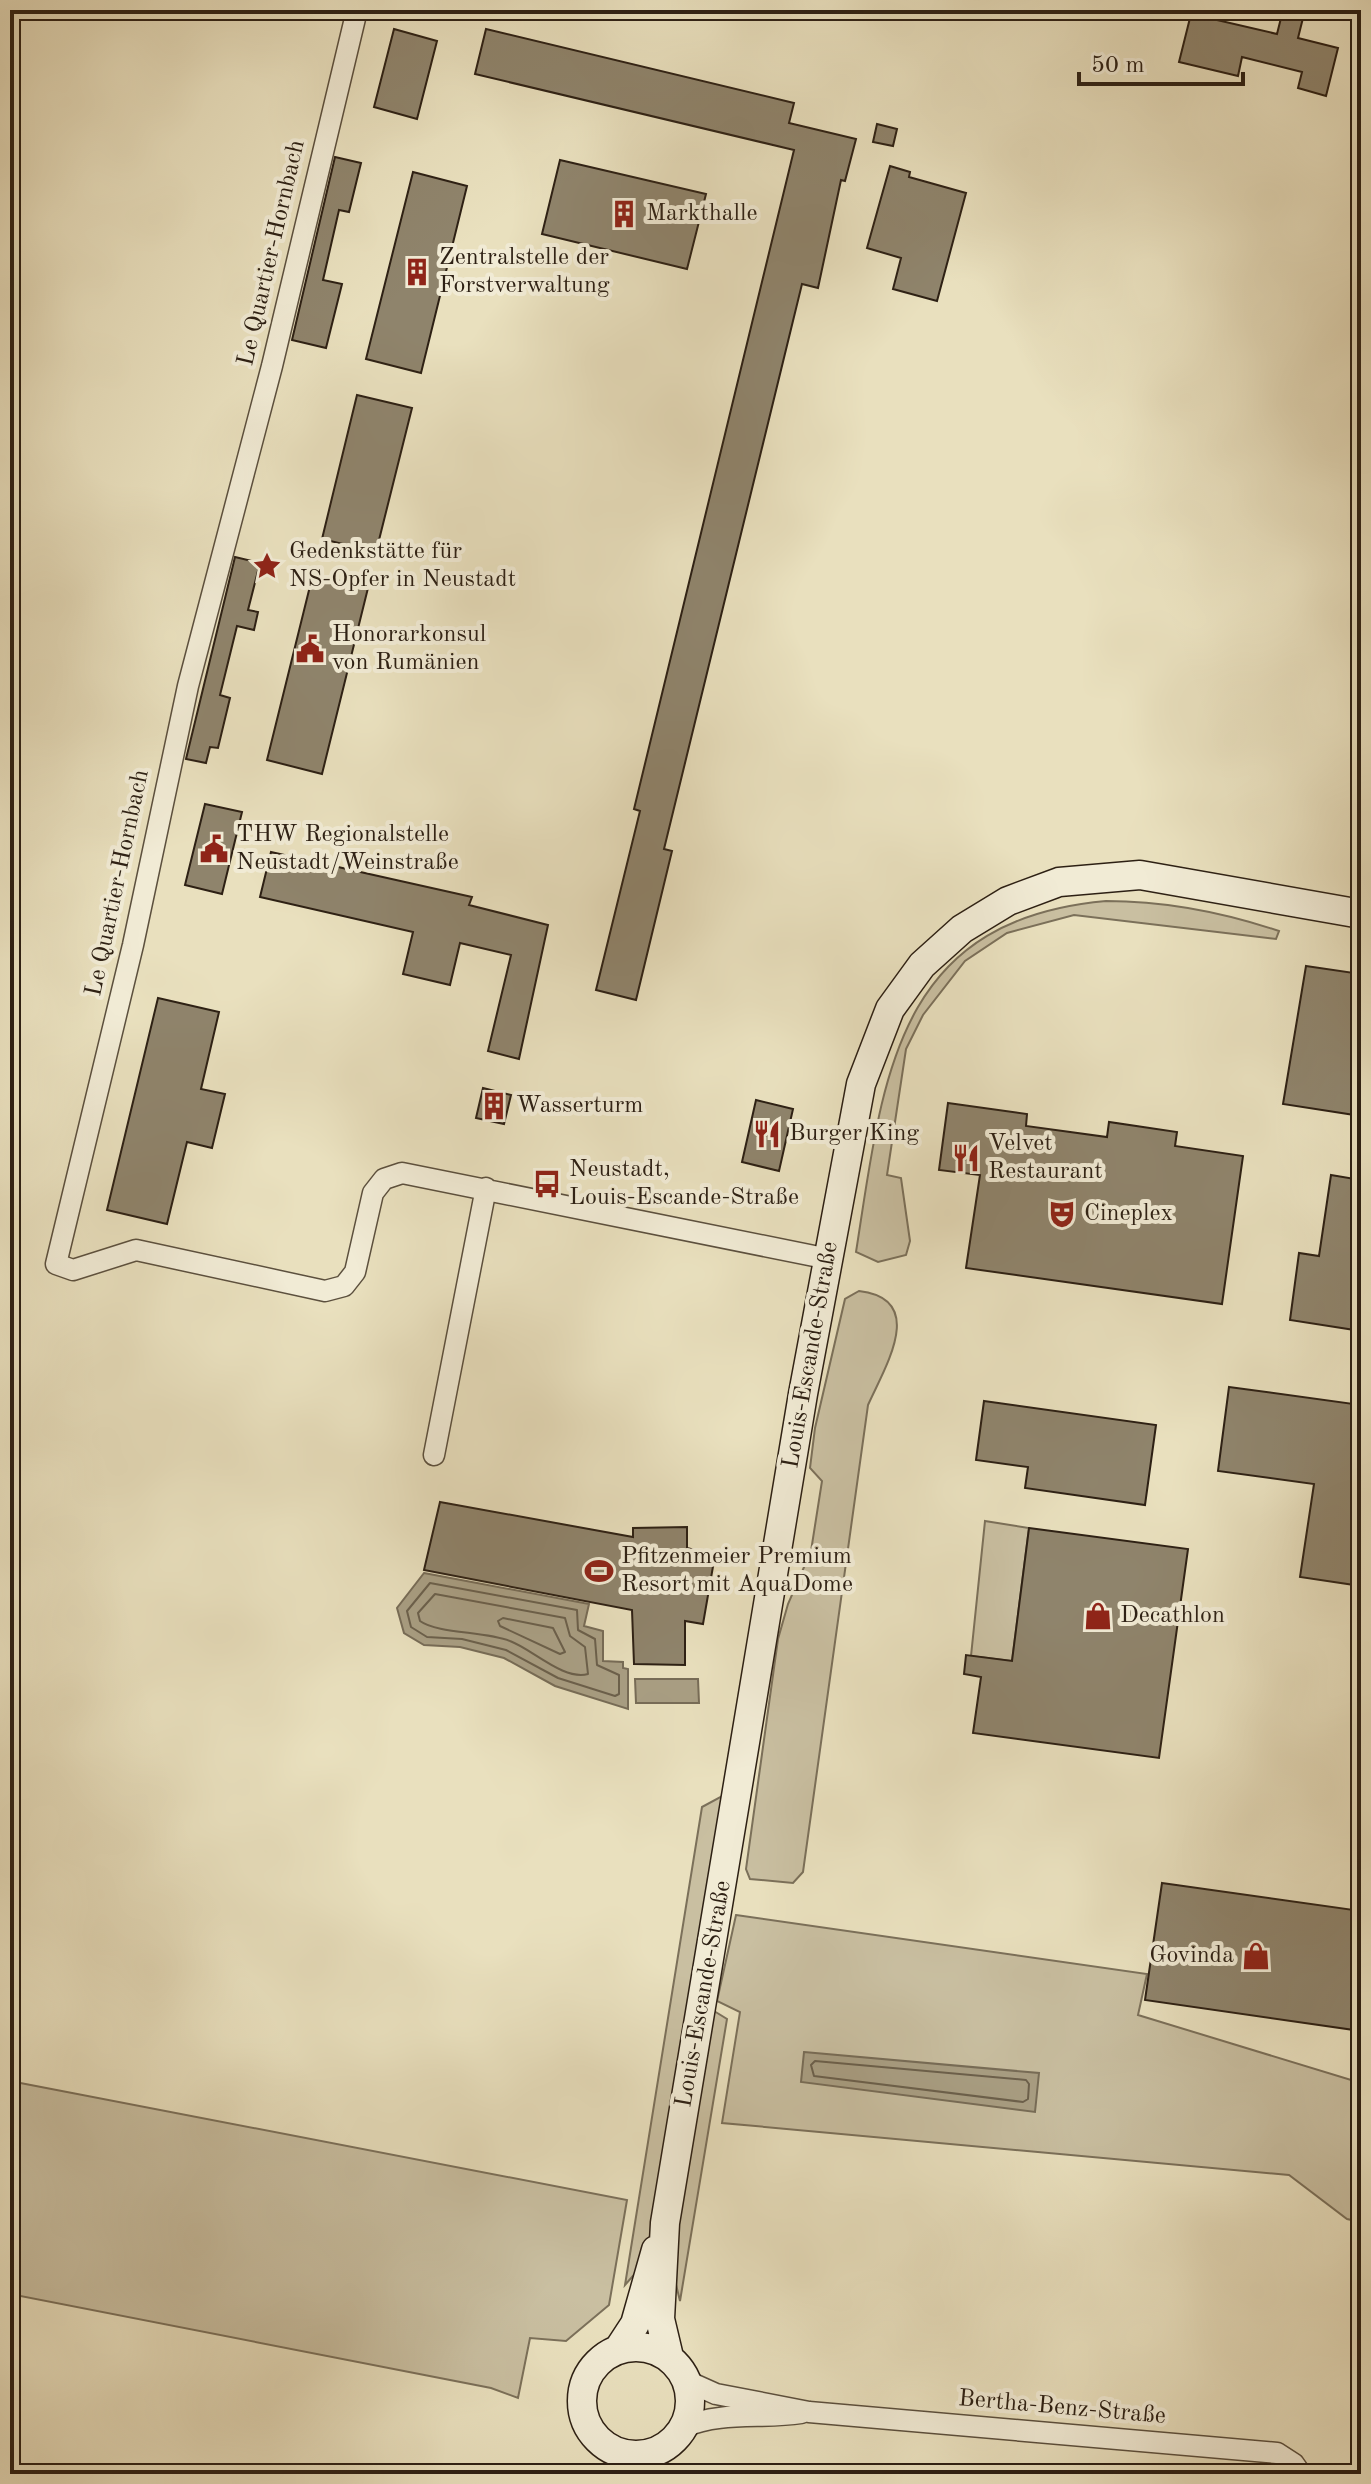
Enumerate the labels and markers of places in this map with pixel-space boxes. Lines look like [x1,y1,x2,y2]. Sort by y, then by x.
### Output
building icon: Markthalle [609,199,639,229]
place label: Markthalle [646,202,758,226]
place label: Zentralstelle der Forstverwaltung [439,246,610,298]
building icon: Zentralstelle der Forstverwaltung [402,257,432,287]
place label: Gedenkstätte für NS-Opfer in Neustadt [289,540,516,592]
place icon: Gedenkstätte für NS-Opfer in Neustadt [252,551,282,581]
place label: Honorarkonsul von Rumänien [332,623,486,675]
public building icon: Honorarkonsul von Rumänien [295,634,325,664]
place label: THW Regionalstelle Neustadt/Weinstraße [236,823,459,875]
public building icon: THW Regionalstelle Neustadt/Weinstraße [199,834,229,864]
building icon: Wasserturm [479,1091,509,1121]
place label: Wasserturm [516,1094,643,1118]
restaurant icon: Burger King [752,1119,782,1149]
place label: Burger King [789,1122,919,1146]
place label: Velvet Restaurant [988,1132,1103,1184]
restaurant icon: Velvet Restaurant [951,1143,981,1173]
place label: Neustadt, Louis-Escande-Straße [569,1158,799,1210]
bus stop icon: Neustadt, Louis-Escande-Straße [532,1169,562,1199]
theatre icon: Cineplex [1047,1199,1077,1229]
place label: Cineplex [1084,1202,1173,1226]
place label: Pfitzenmeier Premium Resort mit AquaDome [621,1545,853,1597]
sports icon: Pfitzenmeier Premium Resort mit AquaDome [584,1556,614,1586]
shop icon: Decathlon [1083,1601,1113,1631]
place label: Decathlon [1120,1604,1225,1628]
shop icon: Govinda [1241,1941,1271,1971]
place label: Govinda [1149,1944,1234,1968]

